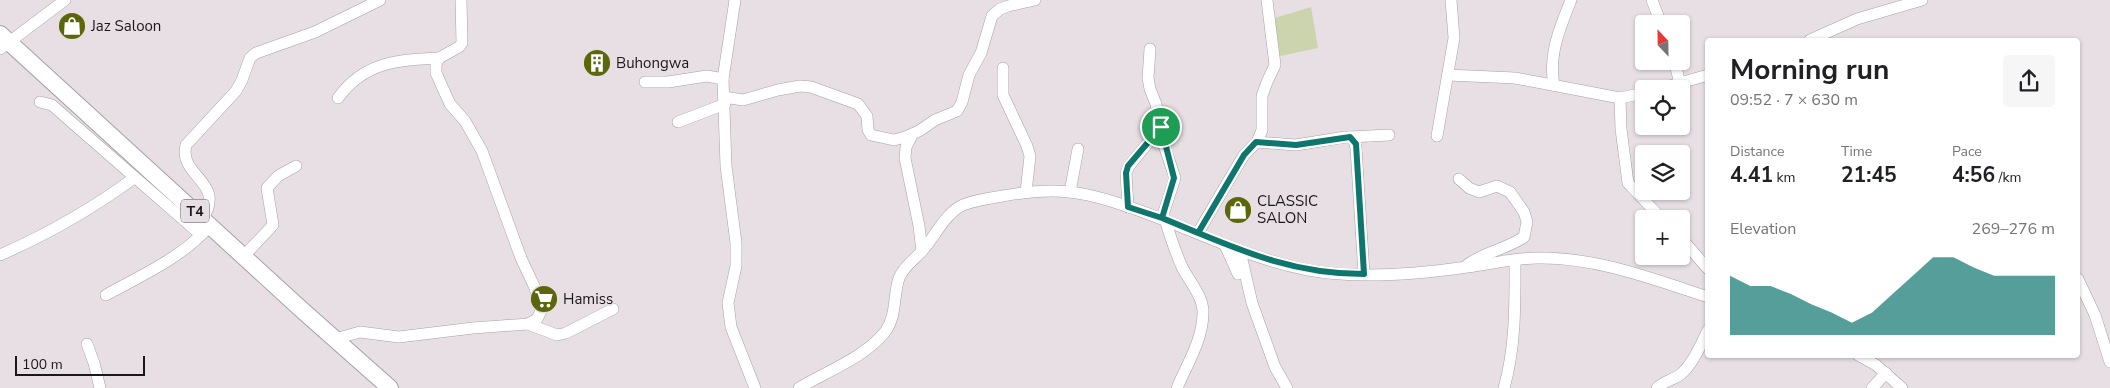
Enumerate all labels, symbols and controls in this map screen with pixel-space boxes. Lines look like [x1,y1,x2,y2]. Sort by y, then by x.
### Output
shop icon: Jaz Saloon [57,11,87,41]
north arrow [1635,15,1690,70]
map controls [1635,15,1690,265]
place label: Jaz Saloon [90,16,161,36]
building icon: Buhongwa [582,48,612,78]
text: Morning run [1730,51,1889,89]
place label: Buhongwa [616,53,689,73]
button: share [2003,55,2055,107]
button: locate [1635,80,1690,135]
text: 09:52 · 7 × 630 m [1730,89,1858,111]
pin [1140,106,1182,148]
icon: arrive [1147,113,1175,141]
text: Distance [1730,142,1784,161]
text: Time [1841,142,1872,161]
text: Pace [1952,142,1982,161]
button: layers [1635,145,1690,200]
text: 4.41 [1730,161,1773,189]
text: 21:45 [1841,161,1897,189]
text: 4:56 [1952,161,1995,189]
text: km [1773,168,1796,187]
text: /km [1995,168,2022,187]
place label: CLASSIC SALON [1257,191,1318,228]
shop icon: CLASSIC SALON [1223,195,1253,225]
road number: T4 [181,200,209,222]
button: + [1635,210,1690,265]
text: Elevation [1730,218,1796,240]
text: 269–276 m [1972,218,2055,240]
supermarket icon: Hamiss [529,284,559,314]
place label: Hamiss [563,289,613,309]
scale bar [15,353,145,376]
text: 100 m [22,355,63,374]

